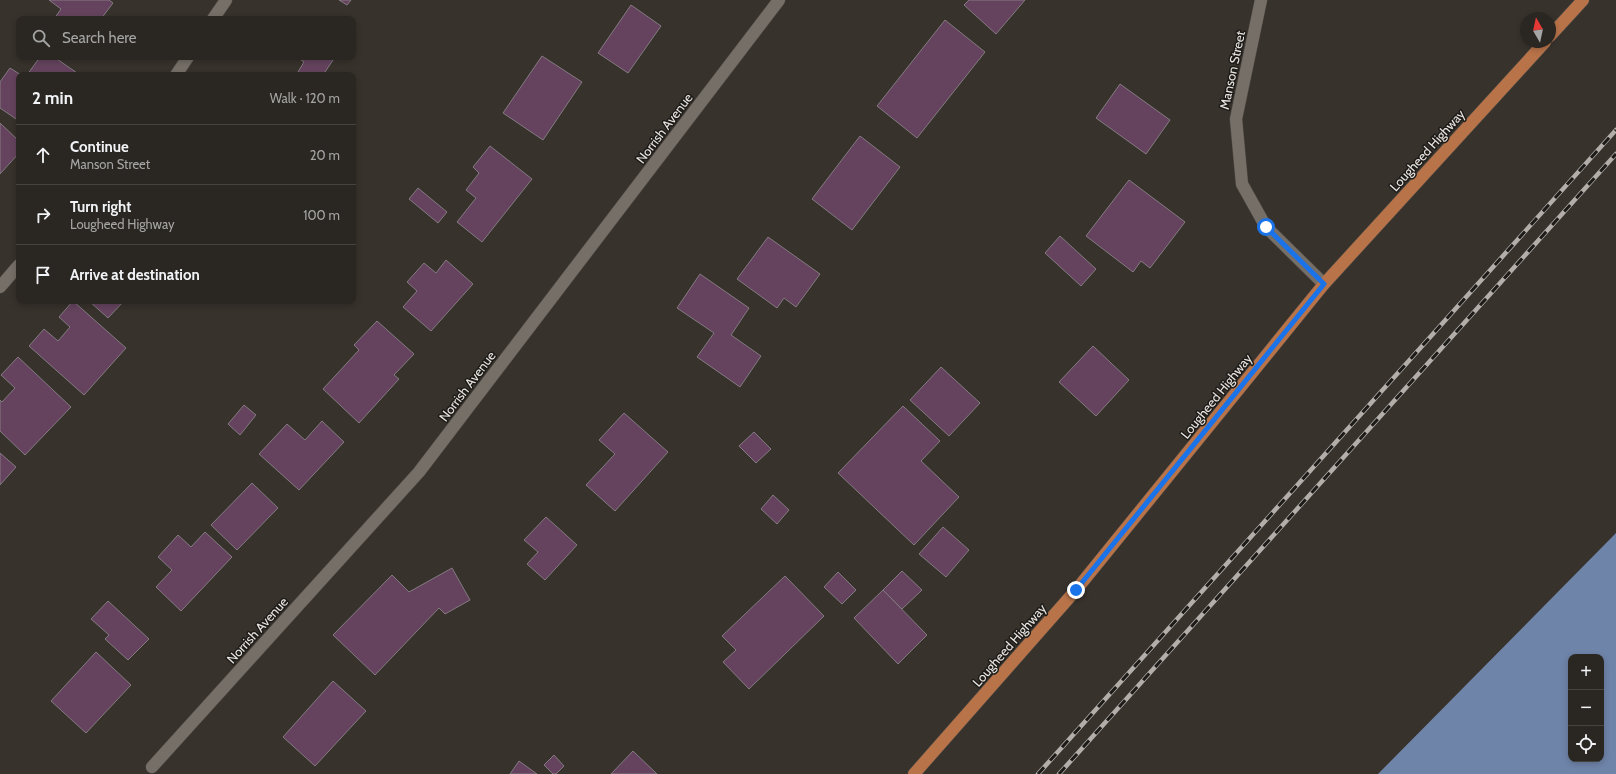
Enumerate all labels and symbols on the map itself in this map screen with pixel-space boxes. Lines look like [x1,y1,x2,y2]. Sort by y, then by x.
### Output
north arrow [1520,12,1556,48]
street label: Manson Street [1216,29,1248,111]
street label: Norrish Avenue [632,90,696,166]
street label: Lougheed Highway [1386,106,1468,194]
route start [1257,218,1275,236]
street label: Norrish Avenue [435,348,499,424]
street label: Lougheed Highway [1177,350,1255,442]
route end [1067,581,1085,599]
street label: Norrish Avenue [223,593,291,666]
street label: Lougheed Highway [969,600,1050,690]

